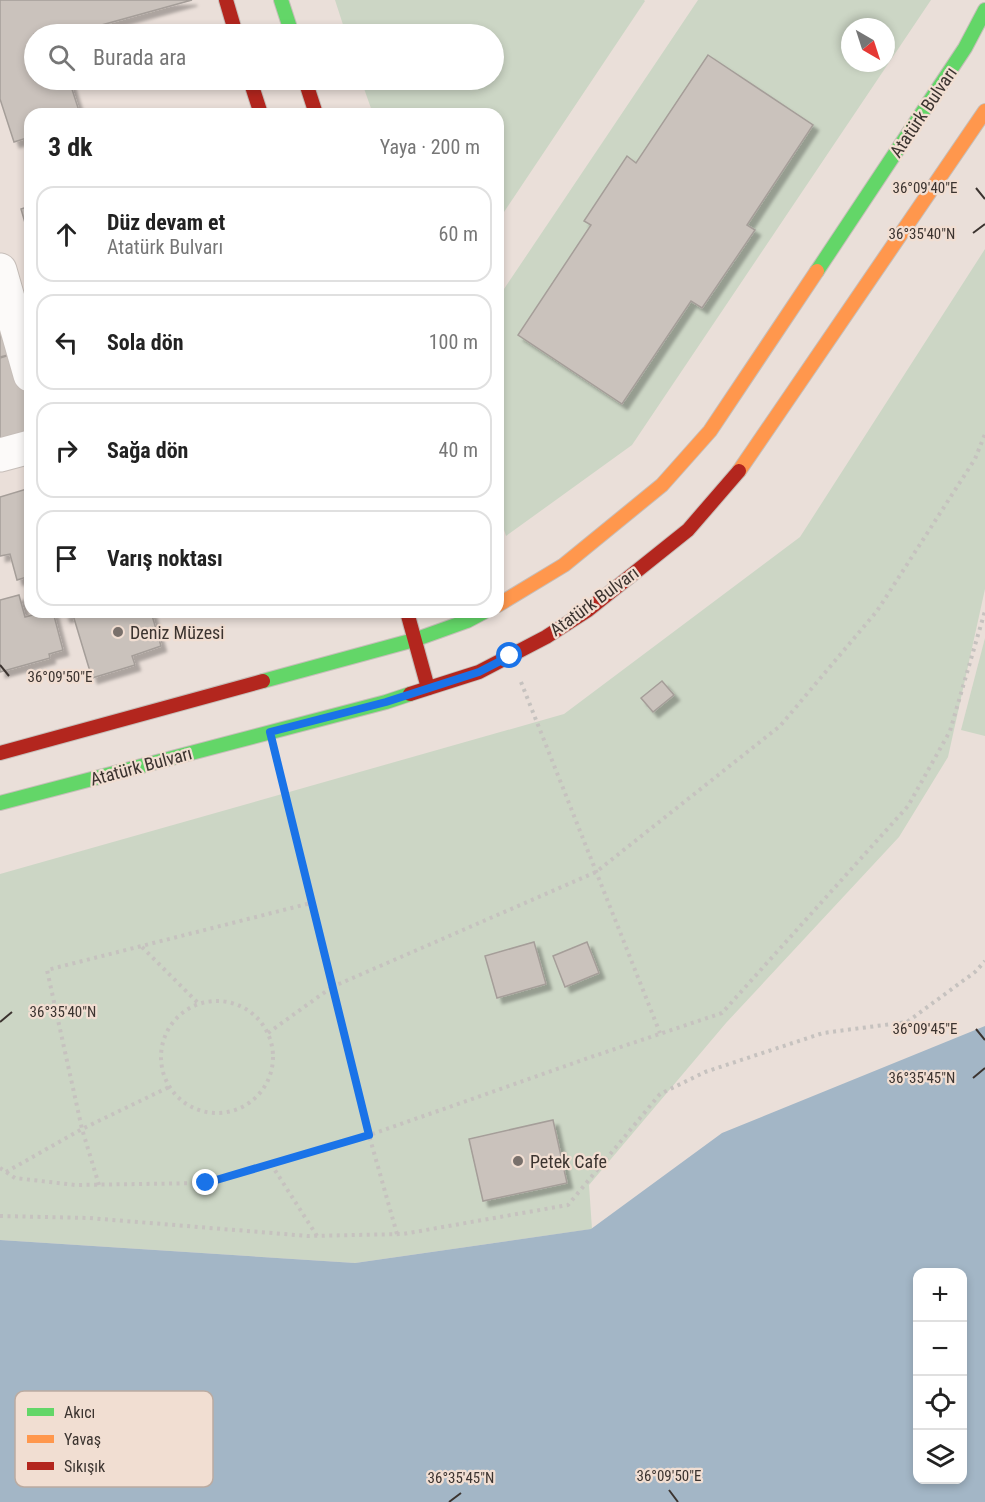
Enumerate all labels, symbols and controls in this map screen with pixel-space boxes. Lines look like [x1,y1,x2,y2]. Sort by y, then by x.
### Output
north arrow [841,18,895,72]
search box [24,24,504,90]
icon: search [45,41,78,74]
text: Burada ara [93,45,186,70]
street label: Atatürk Bulvarı [885,63,961,161]
text: 3 dk [48,132,92,162]
text: Yaya · 200 m [380,135,480,159]
text: 36°09'40"E [893,179,957,197]
text: Düz devam et [107,210,225,235]
icon: ahead [50,218,83,251]
text: 60 m [439,222,478,246]
text: 36°35'40"N [889,225,955,243]
text: Atatürk Bulvarı [107,235,223,259]
icon: left [50,326,83,359]
text: Sola dön [107,330,183,355]
text: 100 m [429,330,478,354]
icon: right [50,434,83,467]
text: Sağa dön [107,438,188,463]
text: 40 m [439,438,478,462]
icon: arrive [50,542,83,575]
text: Varış noktası [107,546,223,571]
street label: Atatürk Bulvarı [546,562,642,640]
place label: Deniz Müzesi [130,622,224,643]
marker: Deniz Müzesi [111,625,125,639]
route start [496,642,522,668]
text: 36°09'50"E [28,668,92,686]
street label: Atatürk Bulvarı [88,742,194,790]
text: 36°35'40"N [30,1003,96,1021]
text: 36°09'45"E [893,1020,957,1038]
text: 36°35'45"N [889,1069,955,1087]
place label: Petek Cafe [530,1151,607,1172]
marker: Petek Cafe [511,1154,525,1168]
route end [192,1169,218,1195]
map controls [913,1268,967,1484]
button: + [913,1268,967,1322]
button: − [913,1322,967,1376]
button: locate [913,1376,967,1430]
legend [15,1391,213,1487]
text: Akıcı [64,1403,95,1422]
text: Yavaş [64,1430,101,1449]
button: layers [913,1430,967,1484]
text: Sıkışık [64,1457,106,1476]
text: 36°09'50"E [637,1467,701,1485]
text: 36°35'45"N [428,1469,494,1487]

